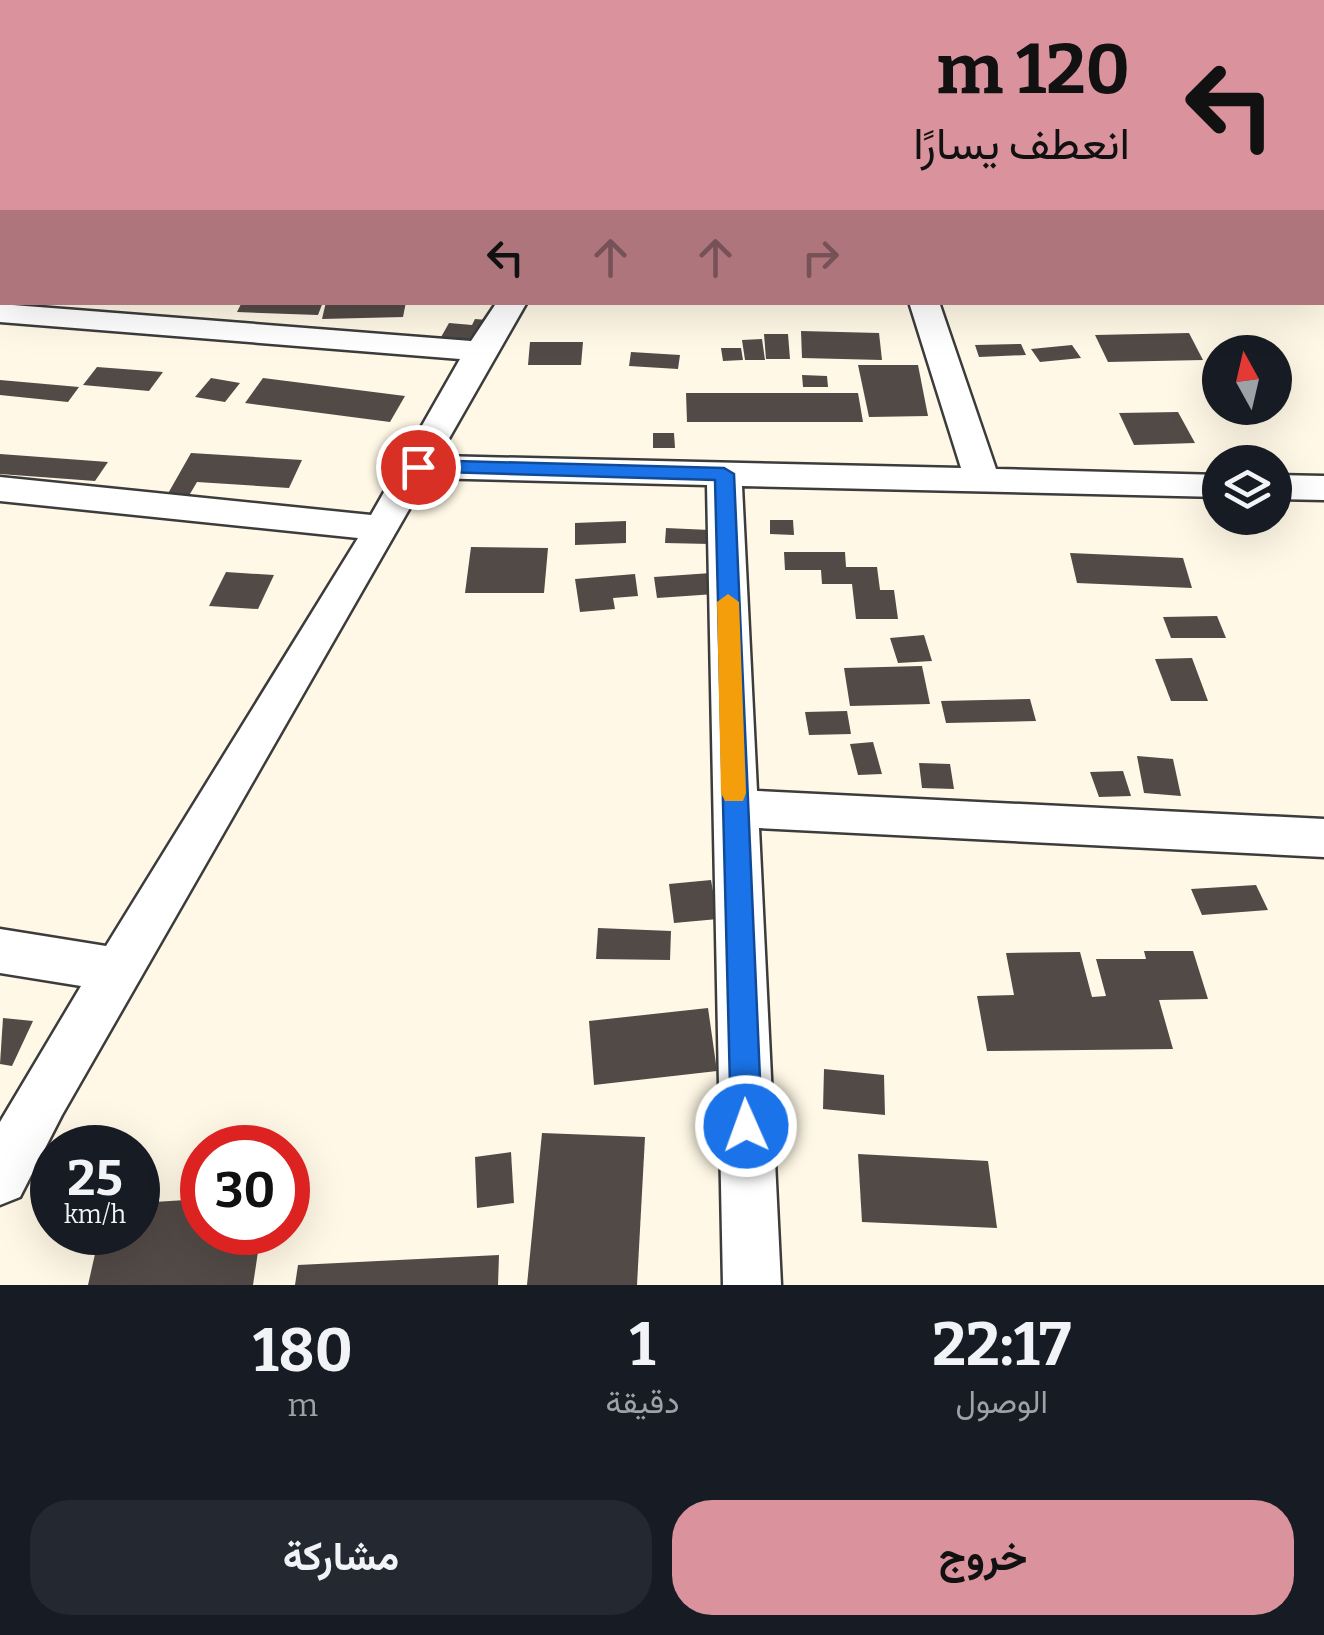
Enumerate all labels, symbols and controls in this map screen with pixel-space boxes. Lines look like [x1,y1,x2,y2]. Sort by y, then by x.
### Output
text: 120 m [937,28,1130,112]
icon: left [1165,40,1295,170]
text: انعطف يسارًا [913,117,1130,171]
icon: left [478,230,533,285]
icon: ahead [583,230,638,285]
icon: ahead [688,230,743,285]
icon: right [793,230,848,285]
north arrow [1202,335,1292,425]
map controls [1202,335,1292,535]
pin [376,425,461,510]
icon: arrive [391,440,446,495]
button: layers [1202,445,1292,535]
position arrow [694,1074,798,1178]
speed limit sign: 30 [180,1125,310,1255]
text: 25 [67,1148,123,1208]
text: km/h [64,1200,126,1230]
text: 1 [630,1309,655,1381]
text: 22:17 [932,1309,1071,1381]
text: 180 [253,1315,353,1387]
text: دقيقة [605,1383,680,1421]
text: الوصول [956,1383,1048,1421]
text: m [287,1386,318,1424]
button: مشاركة [30,1500,652,1615]
button: خروج [672,1500,1294,1615]

